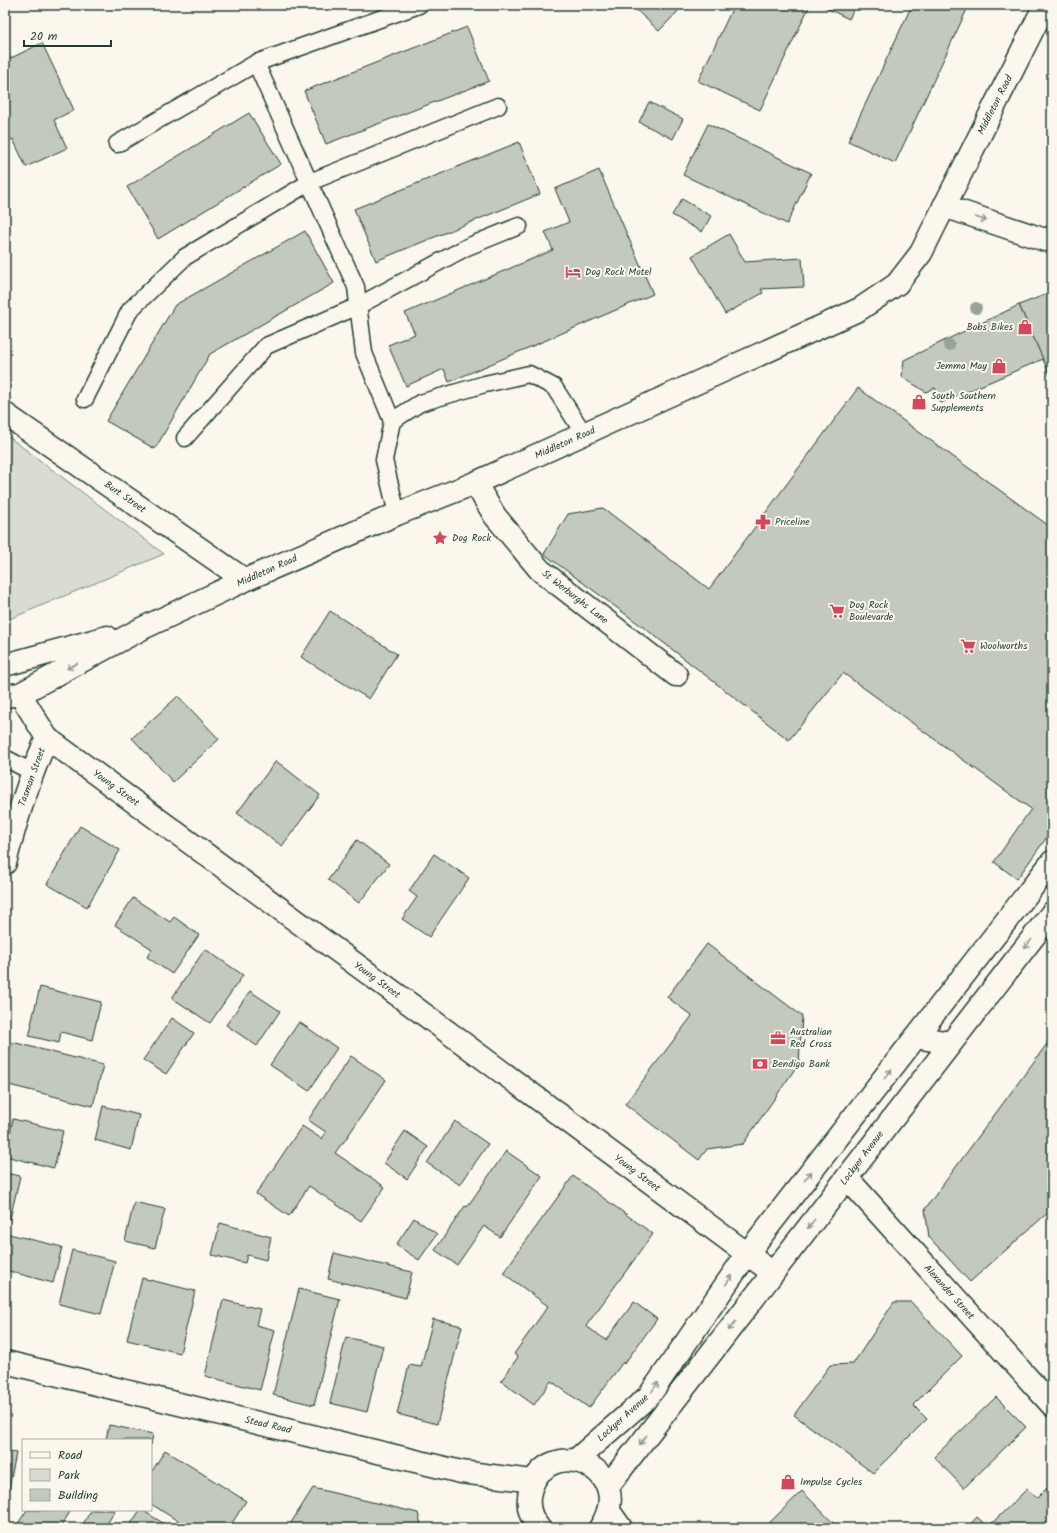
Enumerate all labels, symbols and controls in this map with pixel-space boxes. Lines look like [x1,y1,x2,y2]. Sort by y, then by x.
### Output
scale bar [24,22,111,48]
text: 20 m [30,27,58,46]
street label: Middleton Road [973,72,1017,138]
one-way arrow [974,215,986,223]
hotel icon: Dog Rock Motel [564,263,582,281]
place label: Dog Rock Motel [585,264,652,280]
shop icon: Bobs Bikes [1016,318,1034,336]
place label: Bobs Bikes [966,319,1014,335]
shop icon: Jemma May [990,357,1008,375]
place label: Jemma May [936,358,987,374]
place label: South Southern Supplements [931,388,996,416]
shop icon: South Southern Supplements [910,393,928,411]
street label: Middleton Road [532,422,599,464]
street label: Burt Street [101,477,149,517]
pharmacy icon: Priceline [754,513,772,531]
place label: Priceline [775,514,810,530]
place icon: Dog Rock [431,529,449,547]
place label: Dog Rock [452,530,492,546]
street label: Middleton Road [234,550,301,592]
street label: St Werburghs Lane [538,566,612,628]
place label: Dog Rock Boulevarde [849,597,894,625]
supermarket icon: Dog Rock Boulevarde [828,602,846,620]
supermarket icon: Woolworths [959,637,977,655]
place label: Woolworths [980,638,1028,654]
one-way arrow [66,663,78,670]
street label: Tasman Street [14,745,50,809]
street label: Young Street [89,765,143,811]
one-way arrow [1024,938,1032,949]
street label: Young Street [350,957,404,1003]
place label: Australian Red Cross [790,1024,832,1052]
office icon: Australian Red Cross [769,1029,787,1047]
bank icon: Bendigo Bank [751,1055,769,1073]
place label: Bendigo Bank [772,1056,830,1072]
one-way arrow [883,1068,892,1079]
street label: Lockyer Avenue [836,1127,888,1189]
street label: Young Street [610,1150,664,1196]
one-way arrow [803,1171,812,1182]
one-way arrow [807,1218,816,1229]
street label: Alexander Street [920,1261,978,1323]
one-way arrow [725,1274,733,1285]
one-way arrow [727,1321,736,1332]
one-way arrow [651,1381,659,1392]
street label: Lockyer Avenue [593,1390,653,1446]
street label: Stead Road [243,1412,294,1438]
one-way arrow [639,1434,648,1445]
legend [22,1439,152,1511]
text: Road [58,1446,83,1465]
text: Park [58,1466,80,1485]
shop icon: Impulse Cycles [779,1473,797,1491]
place label: Impulse Cycles [800,1474,863,1490]
text: Building [58,1486,98,1505]

